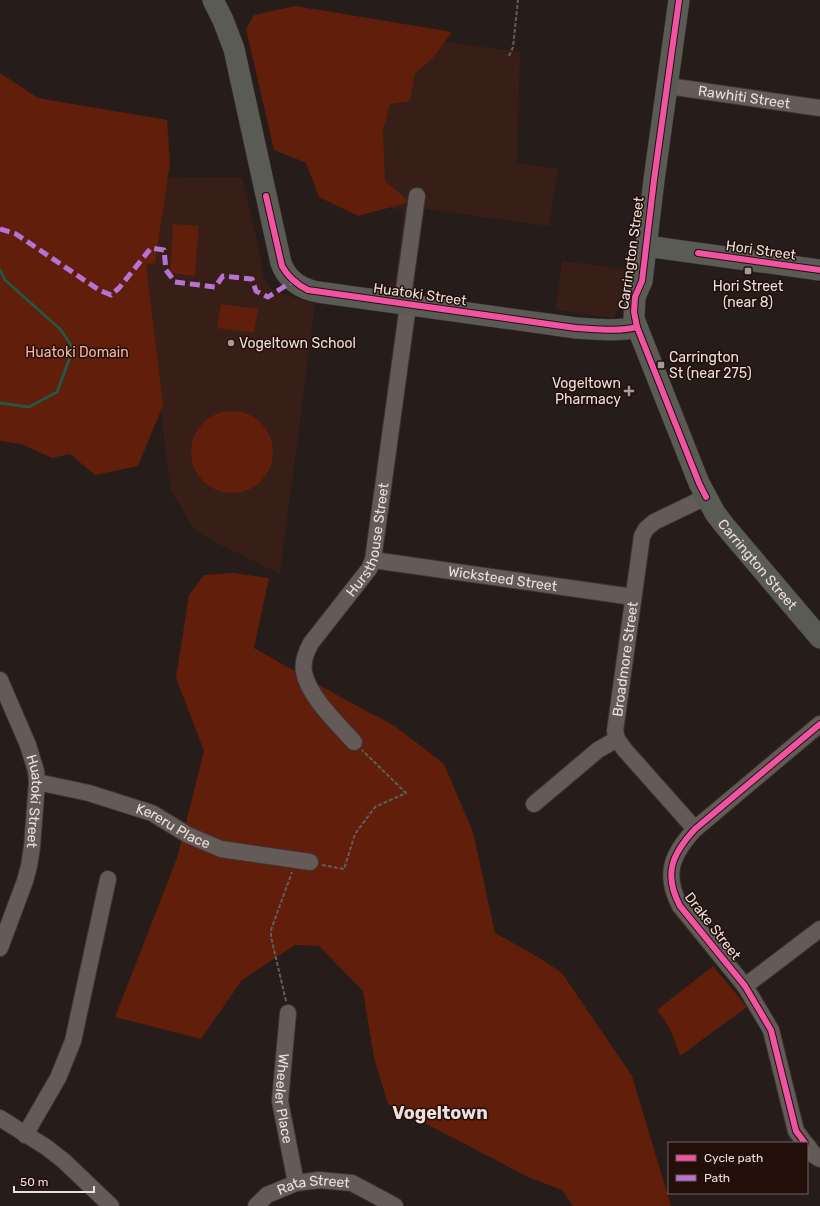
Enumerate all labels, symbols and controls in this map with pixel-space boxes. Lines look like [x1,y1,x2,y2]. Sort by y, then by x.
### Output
street label: Rawhiti Street [697,82,792,113]
street label: Carrington Street [615,195,648,311]
street label: Hori Street [725,237,798,264]
marker: Hori Street (near 8) [743,266,753,276]
place label: Hori Street (near 8) [713,278,784,311]
street label: Huatoki Street [372,280,468,310]
place label: Vogeltown School [239,335,356,352]
marker: Vogeltown School [226,338,236,348]
park label: Huatoki Domain [25,344,129,361]
place label: Carrington St (near 275) [669,349,752,382]
marker: Carrington St (near 275) [656,360,666,370]
place label: Vogeltown Pharmacy [552,375,621,408]
marker: Vogeltown Pharmacy [624,386,634,396]
street label: Hursthouse Street [343,481,393,600]
street label: Carrington Street [714,516,801,614]
street label: Wicksteed Street [447,563,559,595]
street label: Broadmore Street [609,600,642,718]
street label: Huatoki Street [22,752,45,849]
street label: Kereru Place [134,800,213,853]
street label: Drake Street [681,889,745,964]
street label: Wheeler Place [271,1053,296,1145]
district label: Vogeltown [392,1102,488,1124]
legend [668,1142,808,1194]
text: Cycle path [704,1151,763,1165]
scale bar [14,1168,94,1194]
text: Path [704,1171,730,1185]
street label: Rata Street [275,1172,351,1199]
text: 50 m [20,1175,48,1189]

